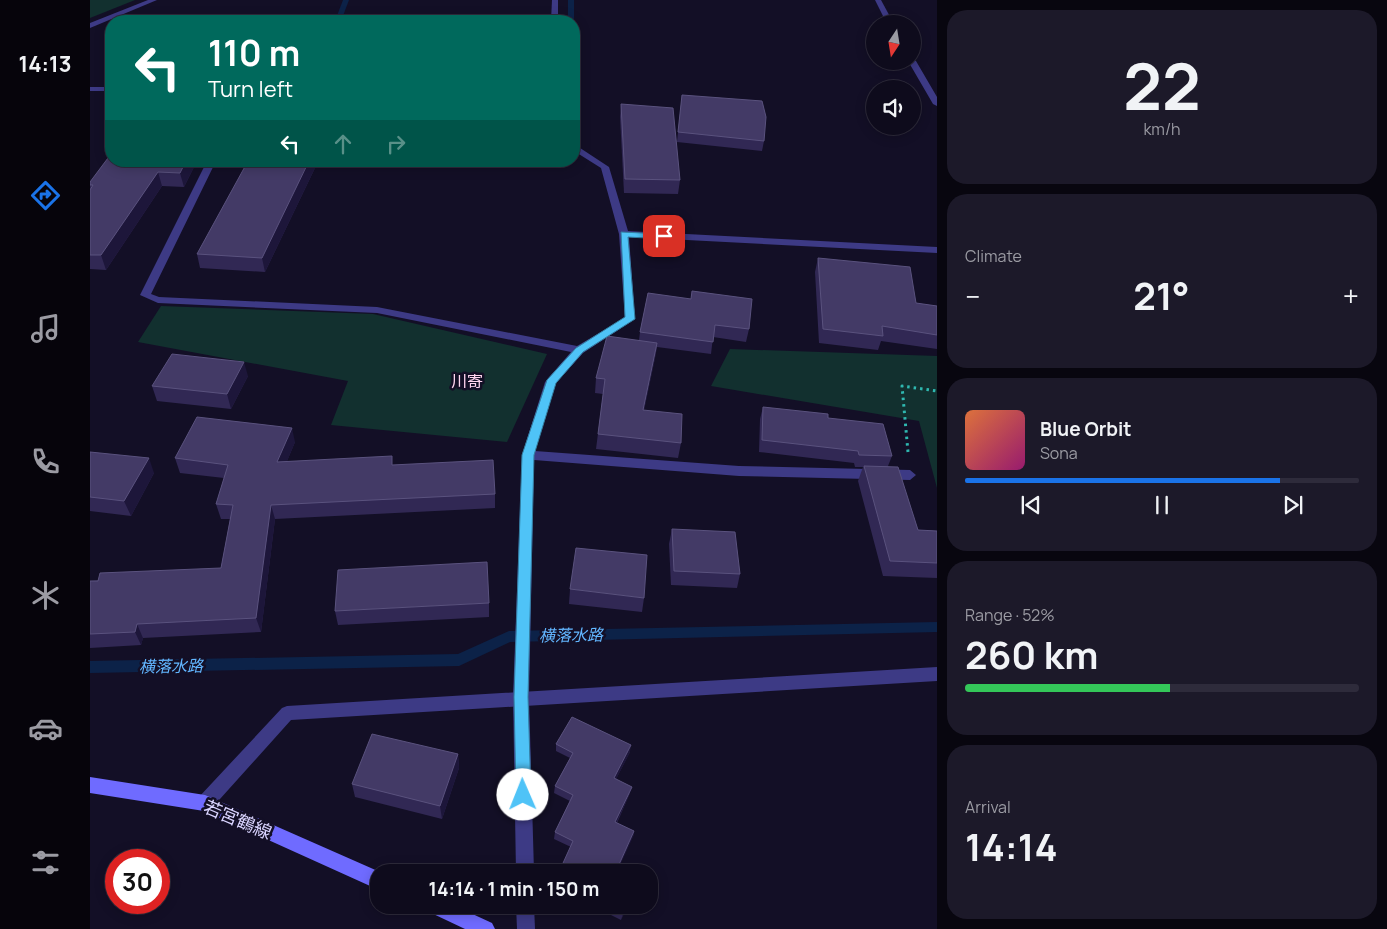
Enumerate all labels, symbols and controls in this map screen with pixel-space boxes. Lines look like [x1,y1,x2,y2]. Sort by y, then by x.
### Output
north arrow [866,15,921,70]
map controls [866,15,921,135]
text: 110 m [208,29,300,77]
icon: left [125,35,190,100]
text: 22 [1123,41,1201,130]
text: 14:13 [19,49,72,79]
text: Turn left [208,74,293,104]
button: sound [866,80,921,135]
text: km/h [1143,118,1181,140]
icon: left [276,130,304,158]
icon: ahead [329,130,357,158]
icon: right [382,130,410,158]
icon: directions [28,178,63,213]
pin [643,215,685,257]
icon: arrive [650,222,678,250]
text: Climate [965,245,1022,267]
text: 21° [1133,269,1190,321]
text: − [965,277,980,315]
text: + [1343,277,1359,315]
icon: music [28,311,63,346]
district label: 川寄 [451,370,483,392]
text: Blue Orbit [1040,416,1132,442]
text: Sona [1040,442,1078,464]
icon: phone [28,444,63,479]
icon: previous [1017,491,1045,519]
icon: pause [1148,491,1176,519]
icon: next [1279,491,1307,519]
icon: climate [28,578,63,613]
text: Range · 52% [965,604,1055,626]
water label: 横落水路 [539,623,605,647]
text: 260 km [965,628,1098,680]
water label: 横落水路 [139,654,205,678]
icon: car [28,711,63,746]
position arrow [496,768,548,820]
street label: 若宮鶴線 [200,794,276,844]
text: Arrival [965,796,1011,818]
text: 14:14 [965,820,1058,872]
icon: filters [28,845,63,880]
speed limit sign: 30 [105,849,170,914]
text: 14:14 · 1 min · 150 m [429,876,599,902]

